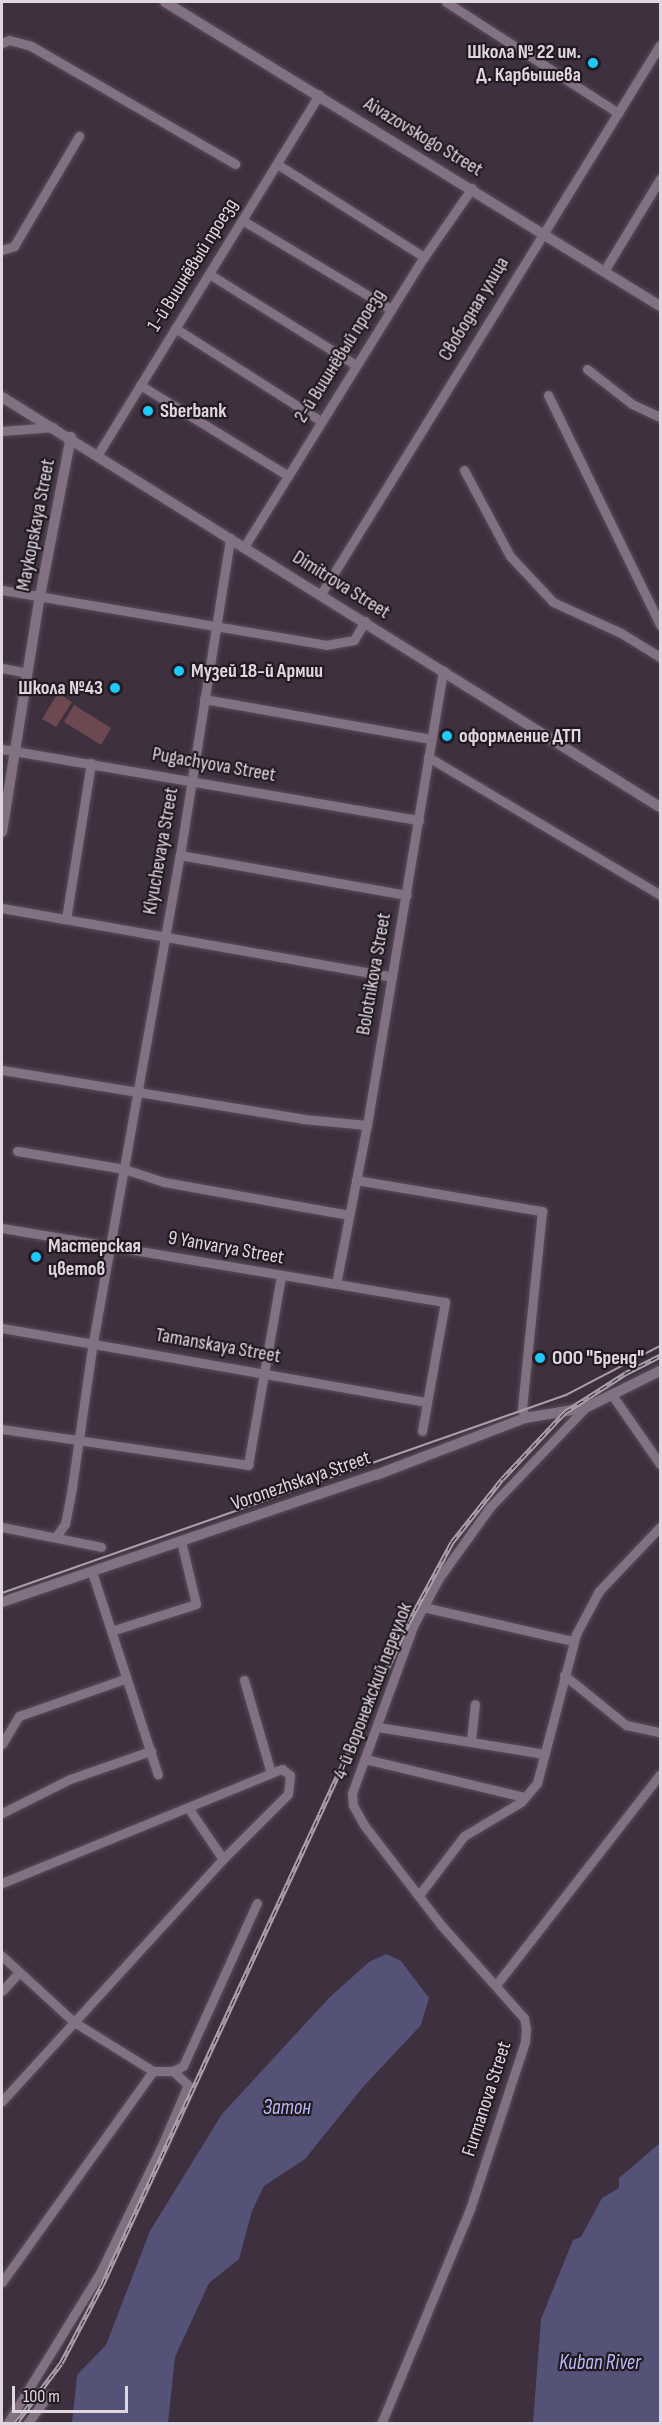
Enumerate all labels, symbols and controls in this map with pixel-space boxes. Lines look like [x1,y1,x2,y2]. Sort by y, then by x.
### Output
place label: Школа № 22 им. Д. Карбышева [467,40,581,87]
marker: Школа № 22 им. Д. Карбышева [586,56,600,70]
street label: Aivazovskogo Street [359,92,487,182]
street label: 1-й Вишнёвый проезд [143,194,243,336]
street label: Свободная улица [434,253,514,365]
street label: 2-й Вишнёвый проезд [289,285,391,427]
place label: Sberbank [160,399,227,423]
marker: Sberbank [141,404,155,418]
street label: Maykopskaya Street [11,457,61,593]
street label: Dimitrova Street [288,546,394,624]
place label: Музей 18-й Армии [191,659,323,683]
marker: Музей 18-й Армии [172,664,186,678]
place label: Школа №43 [18,676,103,700]
marker: Школа №43 [108,681,122,695]
place label: оформление ДТП [459,724,581,748]
marker: оформление ДТП [440,729,454,743]
street label: Pugachyova Street [150,742,278,788]
street label: Klyuchevaya Street [138,785,184,917]
street label: Bolotnikova Street [351,911,397,1037]
street label: 9 Yanvarya Street [166,1226,286,1270]
place label: Мастерская цветов [48,1234,141,1281]
marker: Мастерская цветов [29,1250,43,1264]
street label: Tamanskaya Street [154,1323,282,1369]
place label: ООО "Бренд" [552,1346,644,1370]
marker: ООО "Бренд" [533,1351,547,1365]
street label: Voronezhskaya Street [228,1446,374,1516]
street label: 4-й Воронежский переулок [328,1599,418,1783]
street label: Furmanova Street [457,2039,517,2159]
water label: Затон [263,2095,311,2121]
water label: Kuban River [559,2350,641,2376]
scale bar [15,2374,130,2412]
text: 100 m [23,2386,60,2407]

